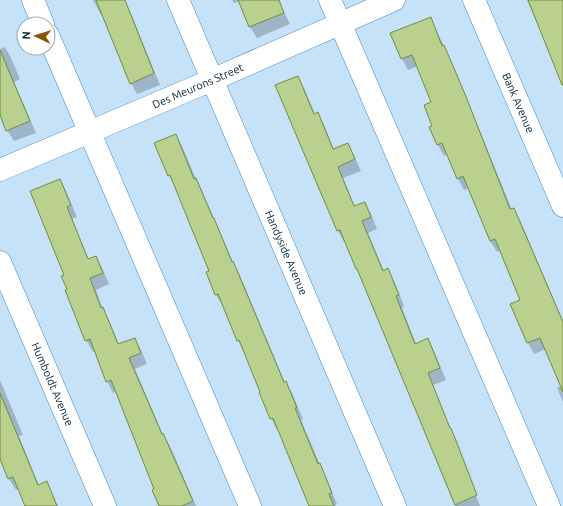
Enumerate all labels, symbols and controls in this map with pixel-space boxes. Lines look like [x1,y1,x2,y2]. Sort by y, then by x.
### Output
north arrow [16,16,56,56]
text: N [20,31,32,40]
street label: Des Meurons Street [150,61,246,111]
street label: Bank Avenue [500,71,537,135]
street label: Handyside Avenue [263,209,310,297]
street label: Humboldt Avenue [29,341,76,428]

